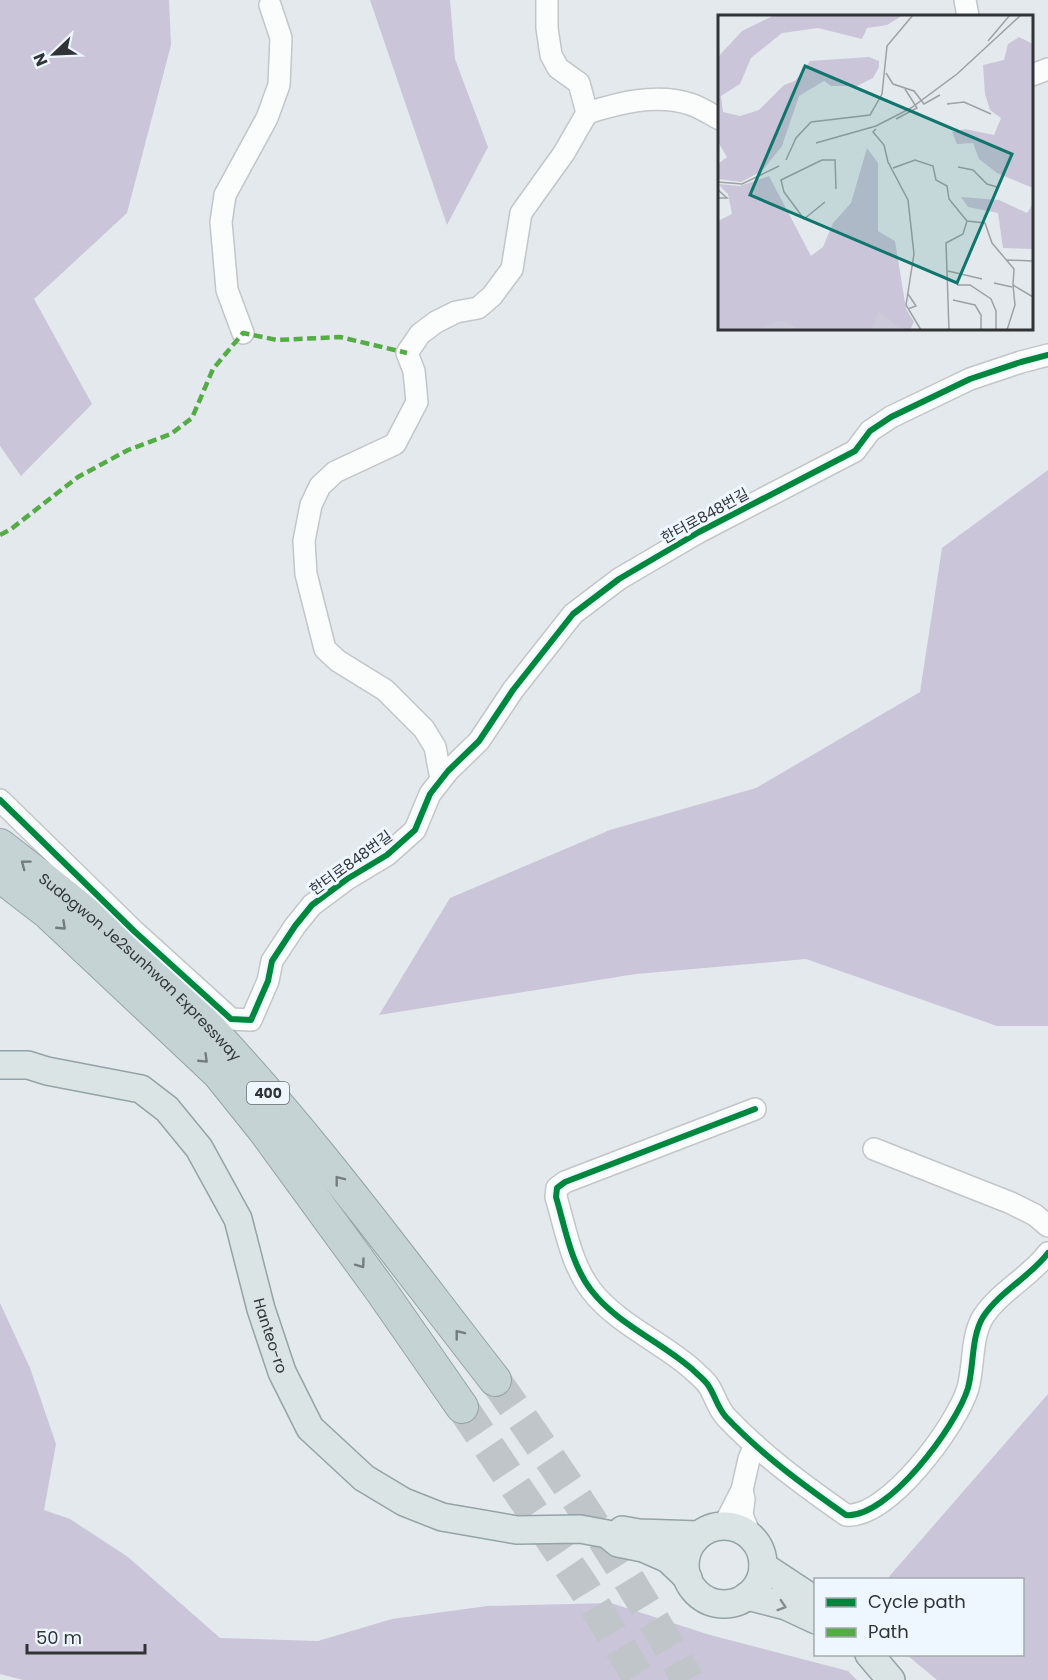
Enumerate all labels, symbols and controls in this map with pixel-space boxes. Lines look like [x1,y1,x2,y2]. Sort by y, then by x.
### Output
inset map [718,15,1033,330]
north arrow [24,24,84,84]
text: N [28,50,54,70]
street label: 한터로848번길 [657,483,752,548]
street label: 한터로848번길 [305,825,396,900]
one-way arrow [21,861,32,872]
street label: Sudogwon Je2sunhwan Expressway [34,868,246,1066]
one-way arrow [55,919,66,930]
one-way arrow [197,1052,208,1063]
road number: 400 [247,1082,289,1104]
one-way arrow [336,1176,347,1187]
one-way arrow [354,1257,365,1268]
street label: Hanteo-ro [249,1296,293,1376]
one-way arrow [455,1330,466,1341]
legend [814,1578,1024,1656]
text: Cycle path [868,1589,966,1614]
one-way arrow [776,1599,787,1611]
scale bar [27,1617,146,1655]
text: Path [868,1619,909,1644]
text: 50 m [36,1625,82,1650]

